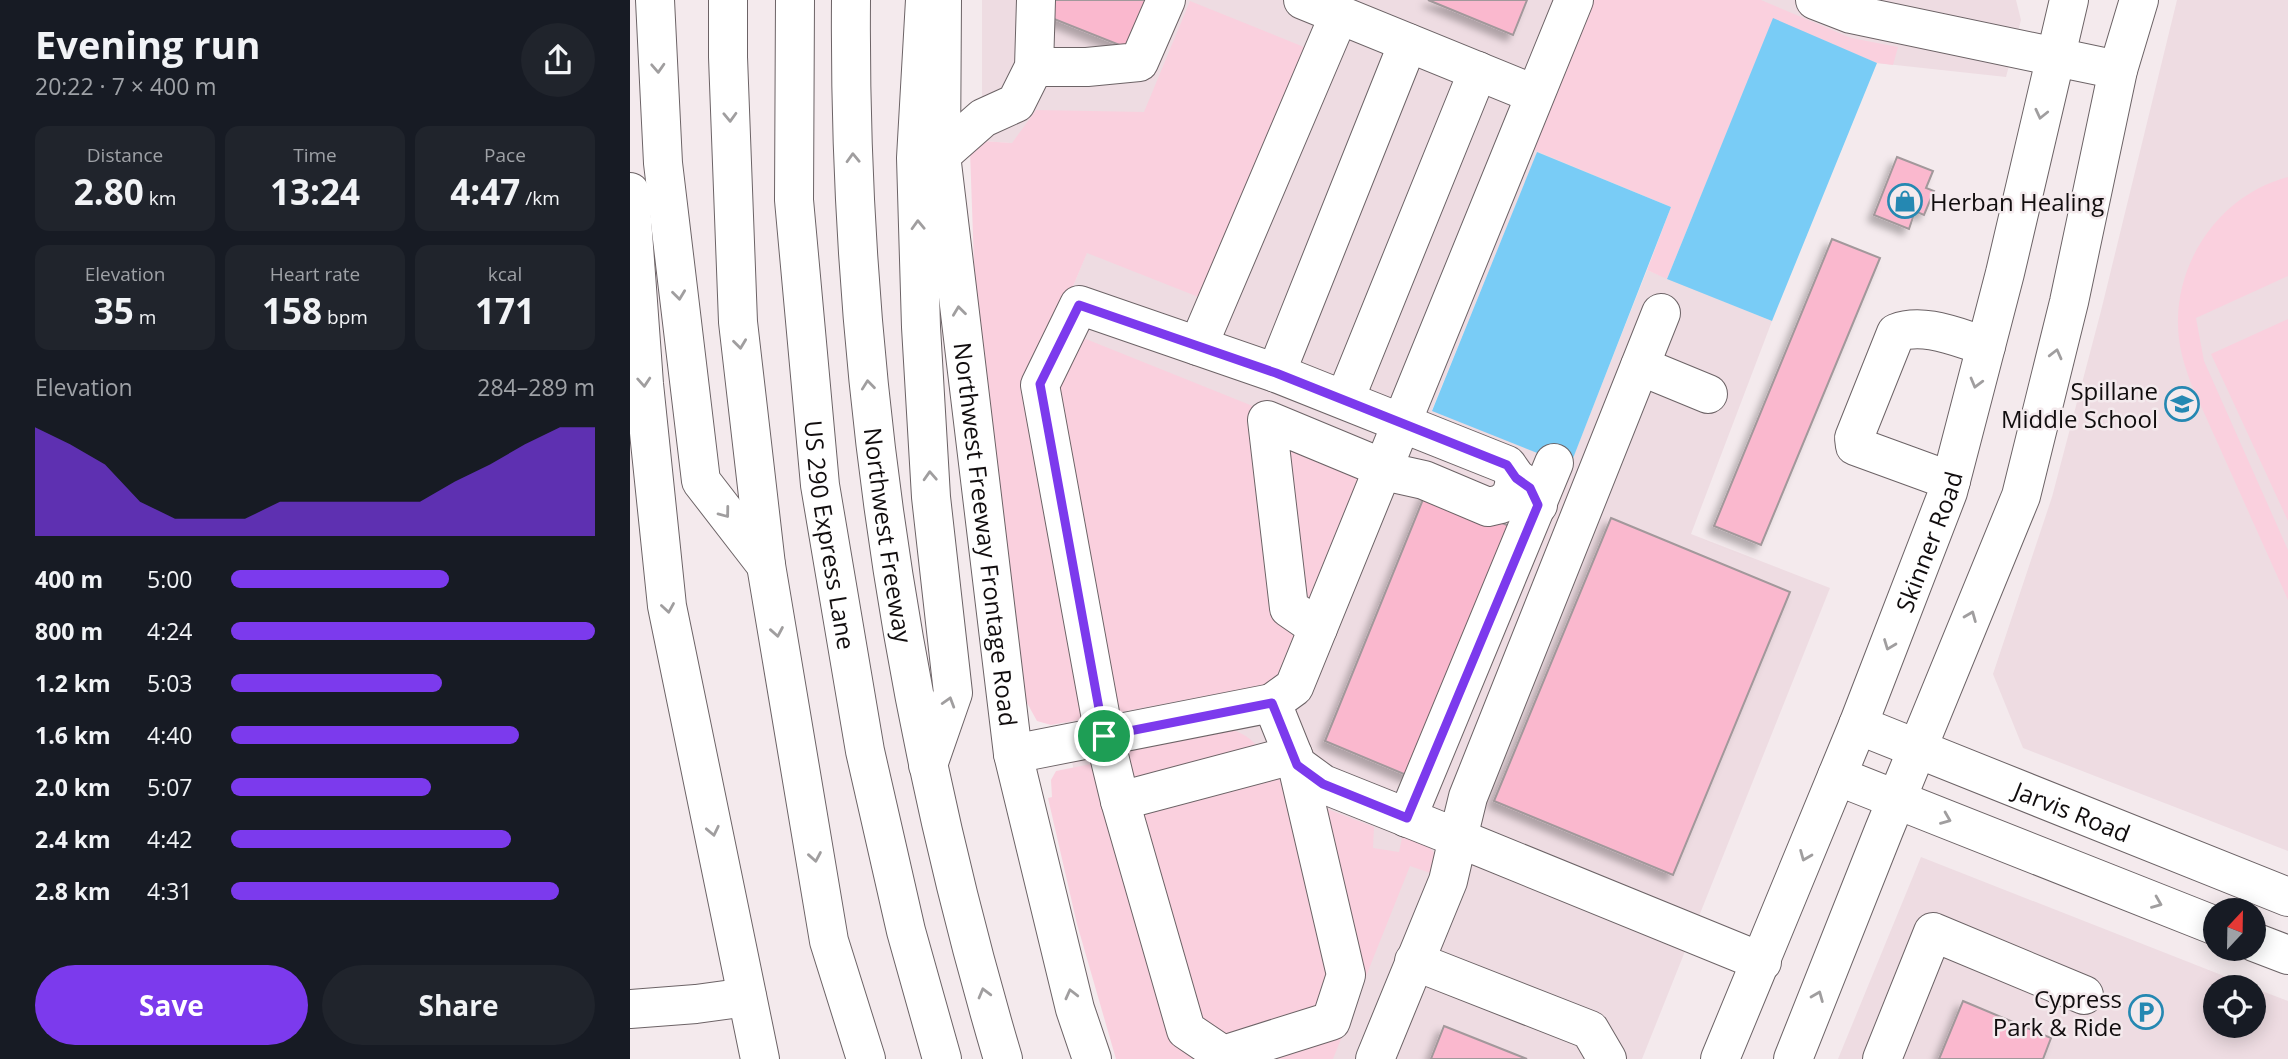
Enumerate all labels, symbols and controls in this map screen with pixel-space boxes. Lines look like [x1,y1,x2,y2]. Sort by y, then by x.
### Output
text: Evening run [35,18,260,70]
button: share [521,23,595,97]
one-way arrow [651,63,666,74]
text: 20:22 · 7 × 400 m [35,70,217,102]
one-way arrow [2034,108,2049,120]
one-way arrow [723,112,738,123]
text: Distance [87,142,163,168]
text: Time [293,142,337,168]
text: Pace [484,142,526,168]
one-way arrow [845,152,861,162]
text: 2.80 [74,168,144,215]
text: 13:24 [270,168,360,215]
text: 4:47 [450,168,520,215]
shop icon: Herban Healing [1886,182,1924,220]
text: km [144,185,176,211]
text: /km [520,185,560,211]
place label: Herban Healing [1930,185,2104,218]
one-way arrow [910,219,926,229]
text: Elevation [85,261,165,287]
text: Heart rate [270,261,360,287]
text: kcal [488,261,522,287]
text: 35 [94,287,134,334]
text: 158 [262,287,322,334]
text: 171 [475,287,535,334]
one-way arrow [671,289,686,300]
text: m [134,304,156,330]
text: bpm [322,304,368,330]
one-way arrow [952,305,967,317]
one-way arrow [733,339,748,350]
street label: Northwest Freeway Frontage Road [947,340,1026,728]
one-way arrow [2048,348,2062,360]
text: Elevation [35,371,133,403]
text: 284–289 m [477,371,595,403]
place label: Spillane Middle School [2001,374,2158,435]
one-way arrow [636,377,651,388]
one-way arrow [1970,377,1984,389]
one-way arrow [861,379,876,390]
school or university icon: Spillane Middle School [2163,385,2201,423]
street label: US 290 Express Lane [798,419,864,652]
street label: Northwest Freeway [857,426,921,646]
street label: Skinner Road [1887,468,1969,617]
one-way arrow [923,471,938,482]
one-way arrow [717,505,730,517]
text: 400 m [35,563,103,595]
text: 5:00 [147,563,193,595]
one-way arrow [660,603,675,614]
one-way arrow [1963,611,1977,623]
text: 800 m [35,615,103,647]
text: 4:24 [147,615,193,647]
one-way arrow [769,626,784,638]
one-way arrow [1883,638,1897,650]
text: 1.2 km [35,667,111,699]
text: 5:03 [147,667,193,699]
one-way arrow [941,696,956,708]
pin [1074,706,1134,766]
icon: arrive [1085,717,1123,755]
text: 1.6 km [35,719,111,751]
text: 4:40 [147,719,193,751]
text: 2.0 km [35,771,111,803]
text: 5:07 [147,771,193,803]
street label: Jarvis Road [2008,772,2136,849]
one-way arrow [1939,811,1951,825]
text: 2.4 km [35,823,111,855]
text: 4:42 [147,823,193,855]
one-way arrow [704,825,719,837]
one-way arrow [1799,849,1813,861]
one-way arrow [807,851,822,863]
text: 2.8 km [35,875,111,907]
text: 4:31 [147,875,193,907]
one-way arrow [2151,895,2163,909]
north arrow [2203,898,2266,961]
map controls [2203,898,2266,1038]
button: Save [35,965,308,1045]
button: Share [322,965,595,1045]
button: locate [2203,975,2266,1038]
place label: Cypress Park & Ride [1993,982,2122,1043]
one-way arrow [978,988,992,1000]
one-way arrow [1065,988,1079,1000]
one-way arrow [1810,990,1824,1002]
parking icon: Cypress Park & Ride [2127,993,2165,1031]

